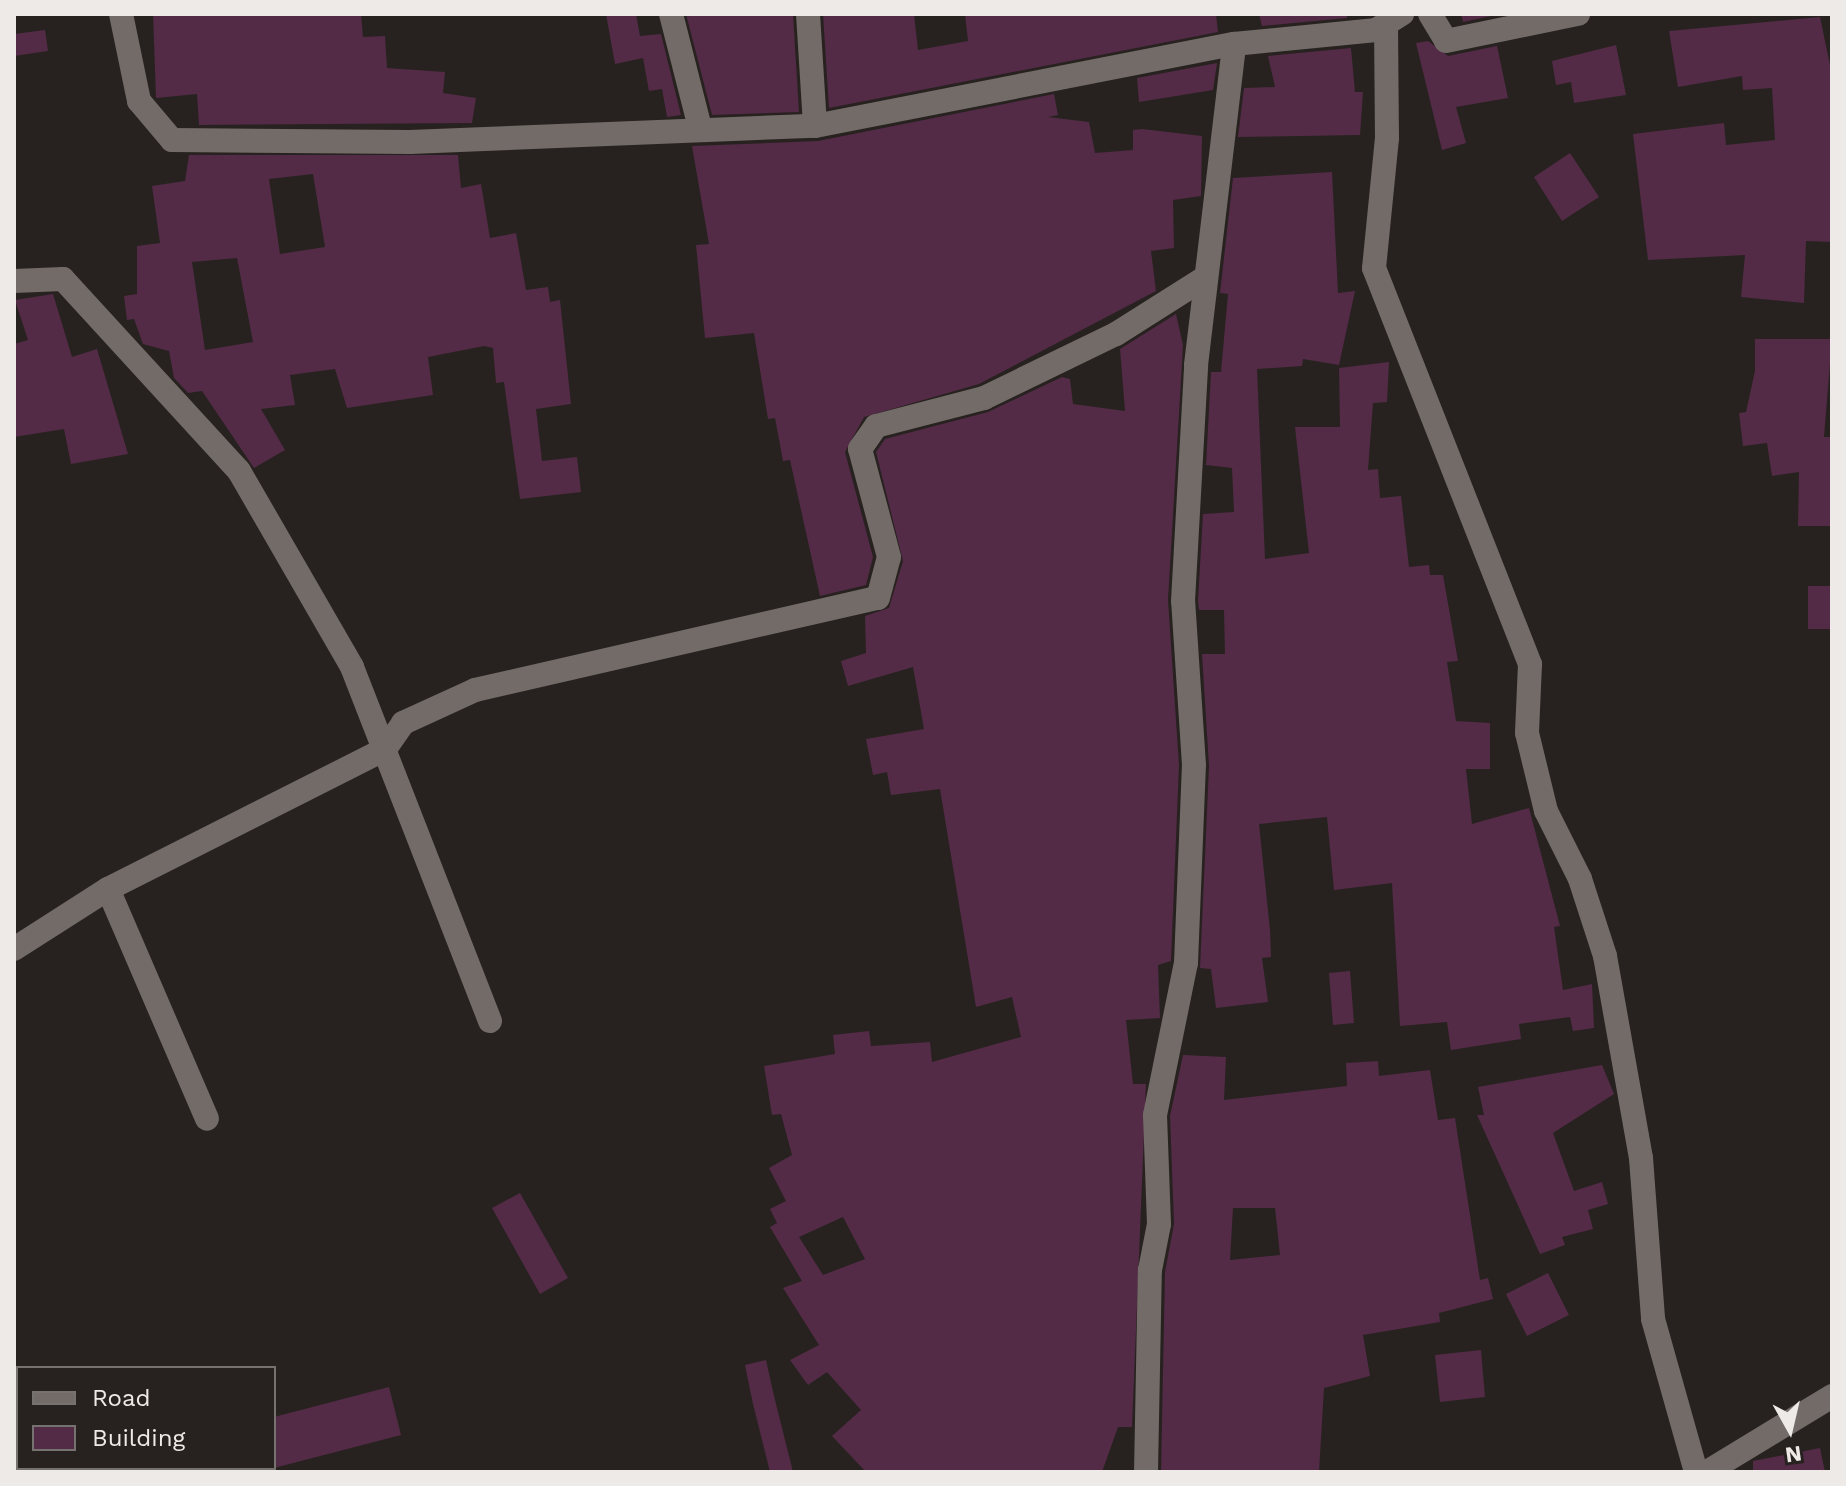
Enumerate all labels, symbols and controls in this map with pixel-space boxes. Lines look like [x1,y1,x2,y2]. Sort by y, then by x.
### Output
legend [16,1366,276,1470]
text: Road [92,1384,151,1412]
north arrow [1750,1390,1830,1470]
text: Building [92,1424,185,1452]
text: N [1784,1441,1803,1468]

